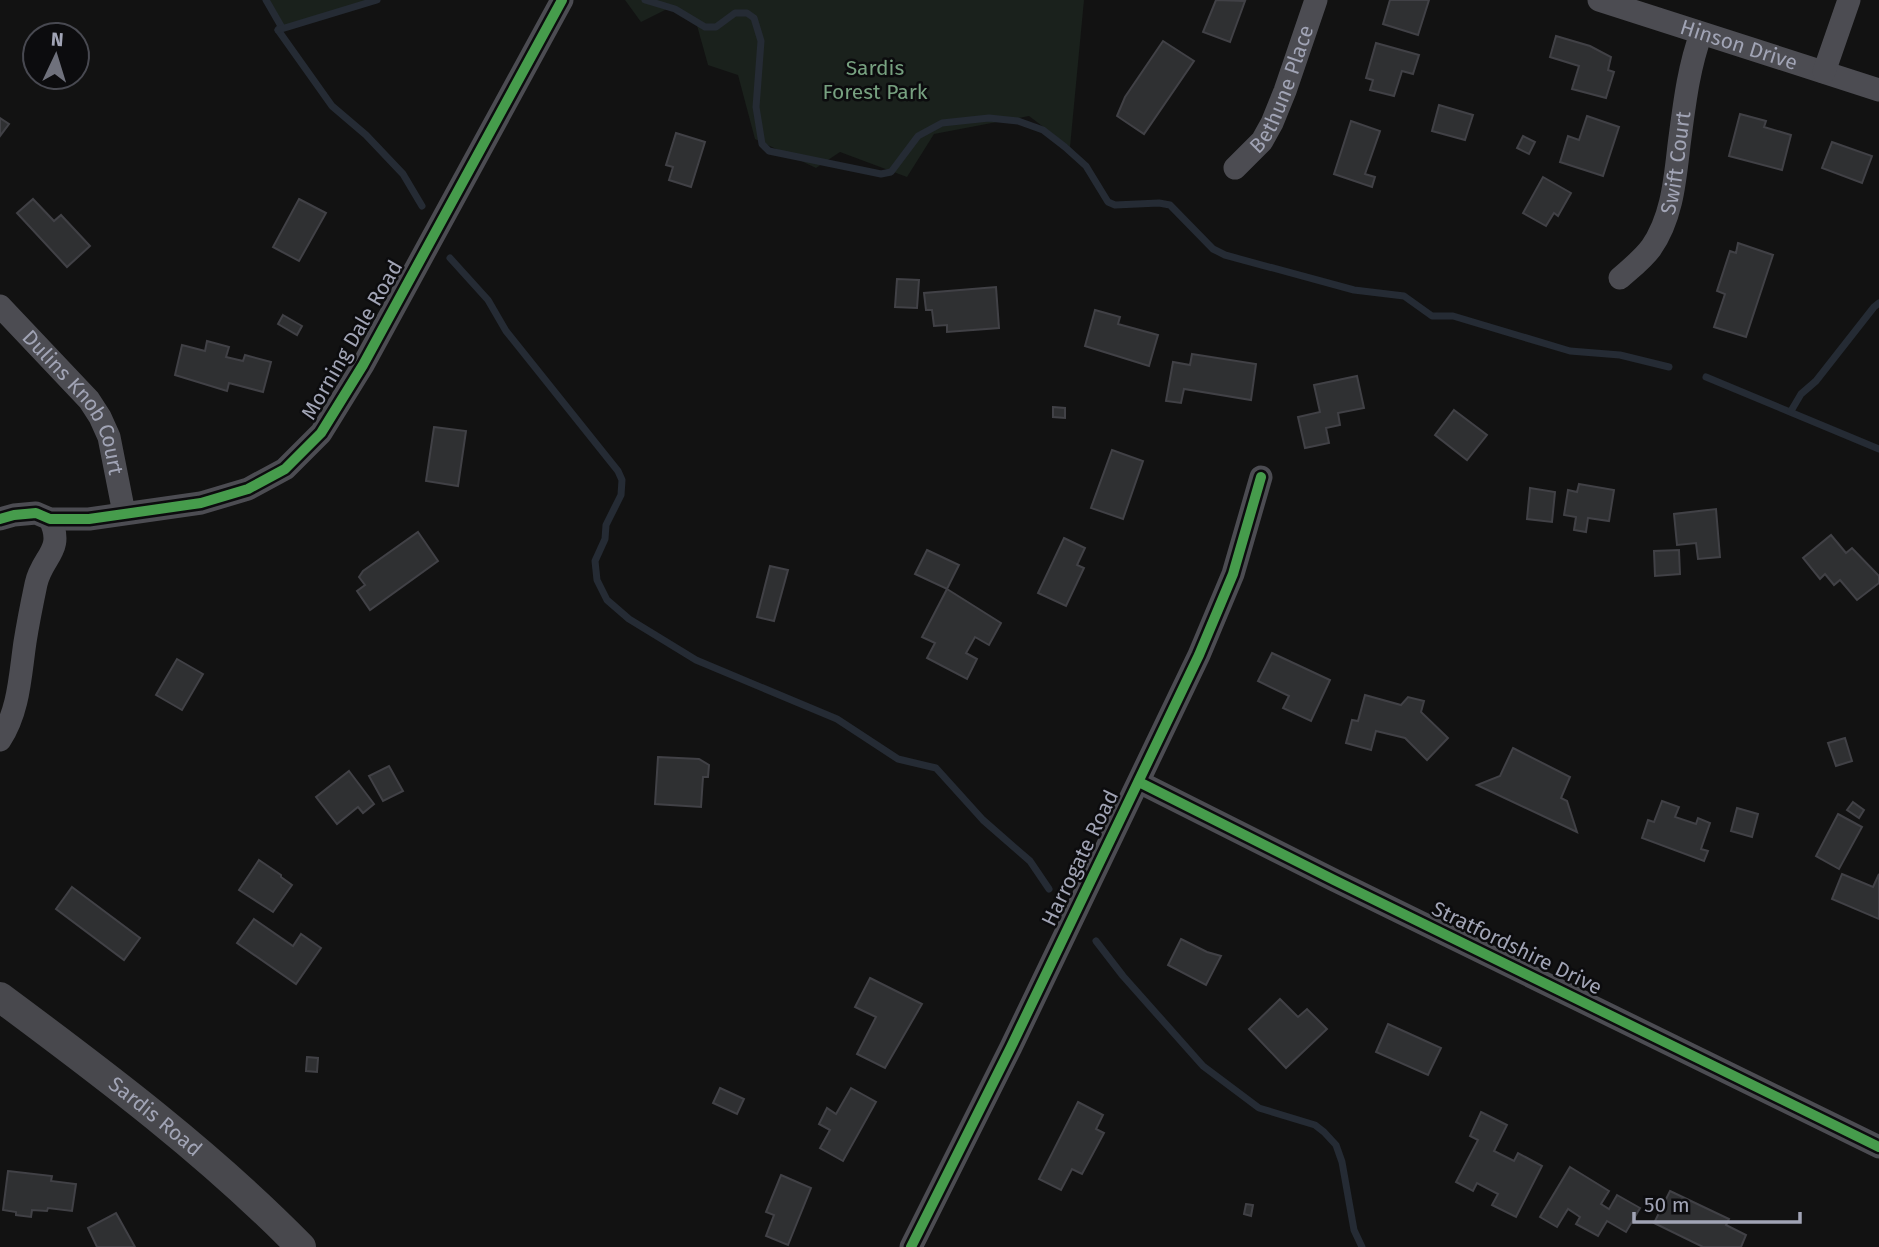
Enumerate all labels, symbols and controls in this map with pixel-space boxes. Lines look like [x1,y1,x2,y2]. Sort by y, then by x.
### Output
street label: Hinson Drive [1677,14,1801,76]
north arrow [21,21,91,91]
street label: Bethune Place [1244,22,1320,159]
text: N [50,28,64,51]
park label: Sardis Forest Park [822,55,928,105]
street label: Swift Court [1655,109,1696,218]
street label: Morning Dale Road [296,256,408,424]
street label: Dulins Knob Court [17,325,129,478]
street label: Harrogate Road [1036,786,1124,930]
street label: Stratfordshire Drive [1428,895,1606,1001]
street label: Sardis Road [103,1071,207,1162]
scale bar [1634,1180,1800,1224]
text: 50 m [1644,1192,1690,1218]

